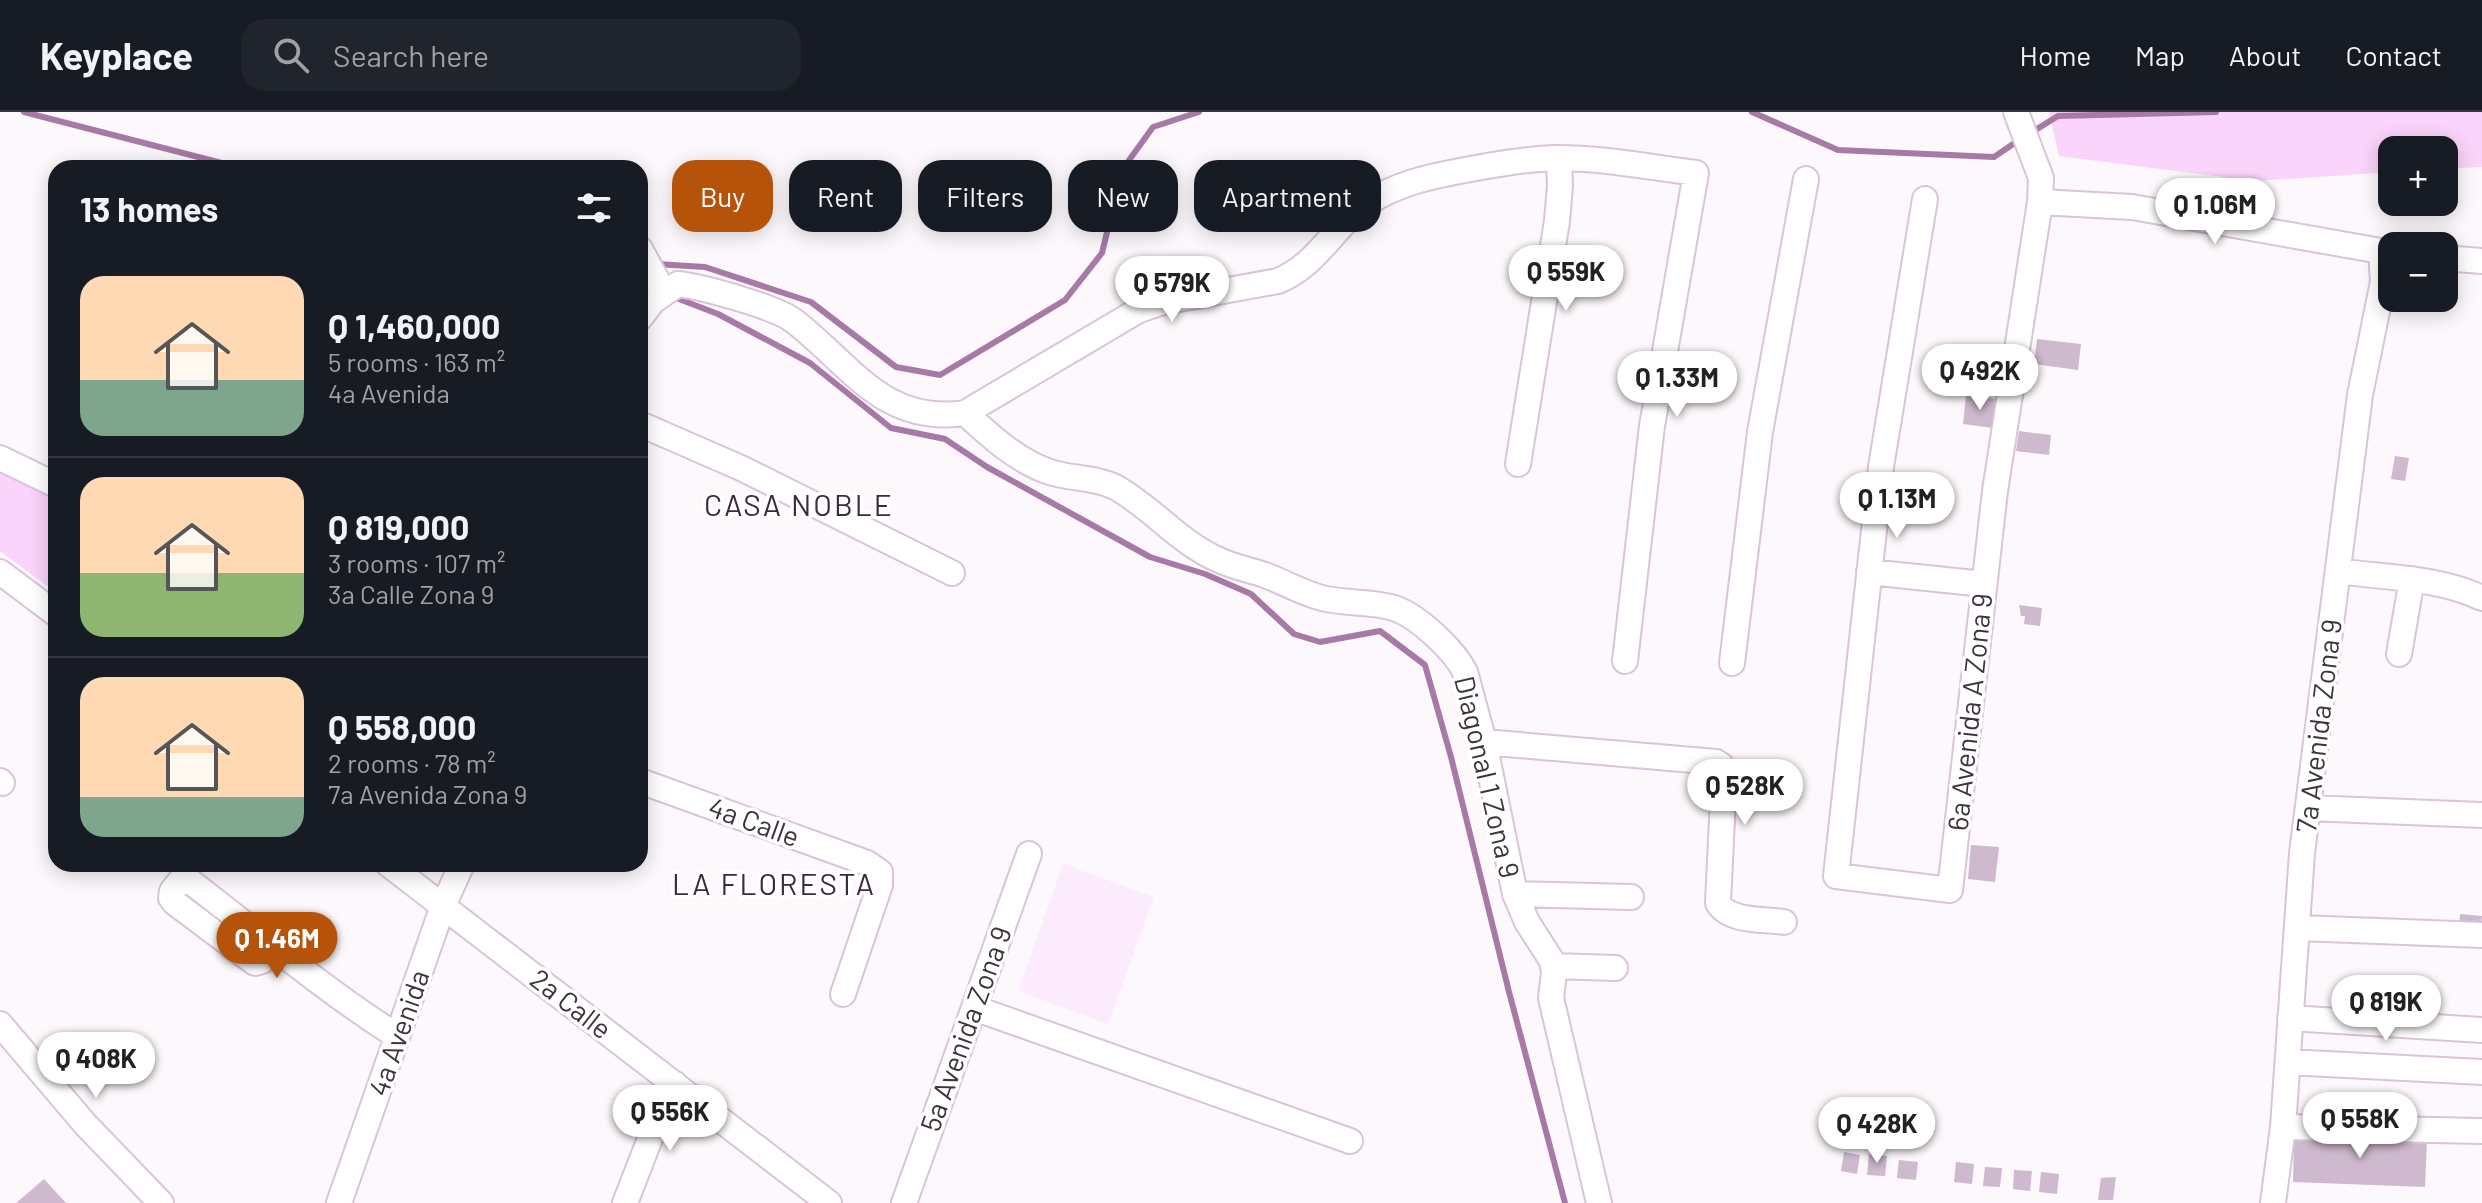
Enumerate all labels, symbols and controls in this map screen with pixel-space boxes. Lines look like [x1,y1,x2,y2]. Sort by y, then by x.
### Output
search box [241,19,801,91]
text: Keyplace [40,32,193,78]
icon: search [269,33,313,77]
text: Search here [333,37,489,73]
text: Home [2020,38,2091,72]
text: Map [2135,38,2185,72]
text: About [2229,38,2301,72]
text: Contact [2345,38,2442,72]
map controls [2378,136,2458,312]
button: + [2378,136,2458,216]
chip: Buy [672,160,773,232]
chip: Rent [789,160,902,232]
chip: Filters [918,160,1052,232]
chip: New [1068,160,1178,232]
chip: Apartment [1194,160,1381,232]
pin: Q 1.06M [2141,178,2289,246]
icon: filters [572,186,616,230]
text: 13 homes [80,188,218,229]
text: Q 1.06M [2173,188,2257,219]
button: − [2378,232,2458,312]
pin: Q 559K [1501,245,1631,313]
text: Q 559K [1527,255,1605,286]
pin: Q 579K [1107,256,1237,324]
text: Q 579K [1133,266,1211,297]
text: Q 1,460,000 [328,305,500,346]
icon: home [144,308,240,404]
pin: Q 492K [1915,344,2045,412]
text: 5 rooms · 163 m² [328,346,505,377]
pin: Q 1.33M [1603,351,1751,419]
text: Q 492K [1940,354,2021,385]
text: Q 1.33M [1635,361,1719,392]
text: 4a Avenida [328,377,450,408]
pin: Q 1.13M [1823,472,1971,540]
text: Q 1.13M [1858,482,1936,513]
district label: CASA NOBLE [704,486,894,522]
text: Q 819,000 [328,506,469,547]
icon: home [144,509,240,605]
text: 3 rooms · 107 m² [328,547,505,578]
text: 3a Calle Zona 9 [328,578,494,609]
street label: 6a Avenida A Zona 9 [1940,591,1998,832]
street label: 7a Avenida Zona 9 [2288,617,2348,835]
street label: Diagonal 1 Zona 9 [1448,673,1528,881]
text: Q 558,000 [328,706,476,747]
icon: home [144,709,240,805]
text: 2 rooms · 78 m² [328,747,496,778]
pin: Q 528K [1680,759,1810,827]
text: Q 528K [1705,769,1785,800]
text: 7a Avenida Zona 9 [328,778,527,809]
street label: 4a Calle [704,789,804,853]
district label: LA FLORESTA [672,865,876,901]
pin: Q 1.46M [203,912,351,980]
street label: 5a Avenida Zona 9 [912,921,1018,1136]
text: Q 1.46M [234,922,320,953]
street label: 2a Calle [524,961,619,1045]
street label: 4a Avenida [361,965,435,1100]
pin: Q 819K [2321,975,2451,1043]
text: Q 819K [2349,985,2423,1016]
pin: Q 408K [31,1032,161,1100]
text: Q 408K [55,1042,137,1073]
pin: Q 556K [605,1085,735,1153]
pin: Q 558K [2295,1092,2425,1160]
text: Q 556K [631,1095,709,1126]
pin: Q 428K [1812,1097,1942,1165]
text: Q 558K [2321,1102,2400,1133]
text: Q 428K [1836,1107,1918,1138]

